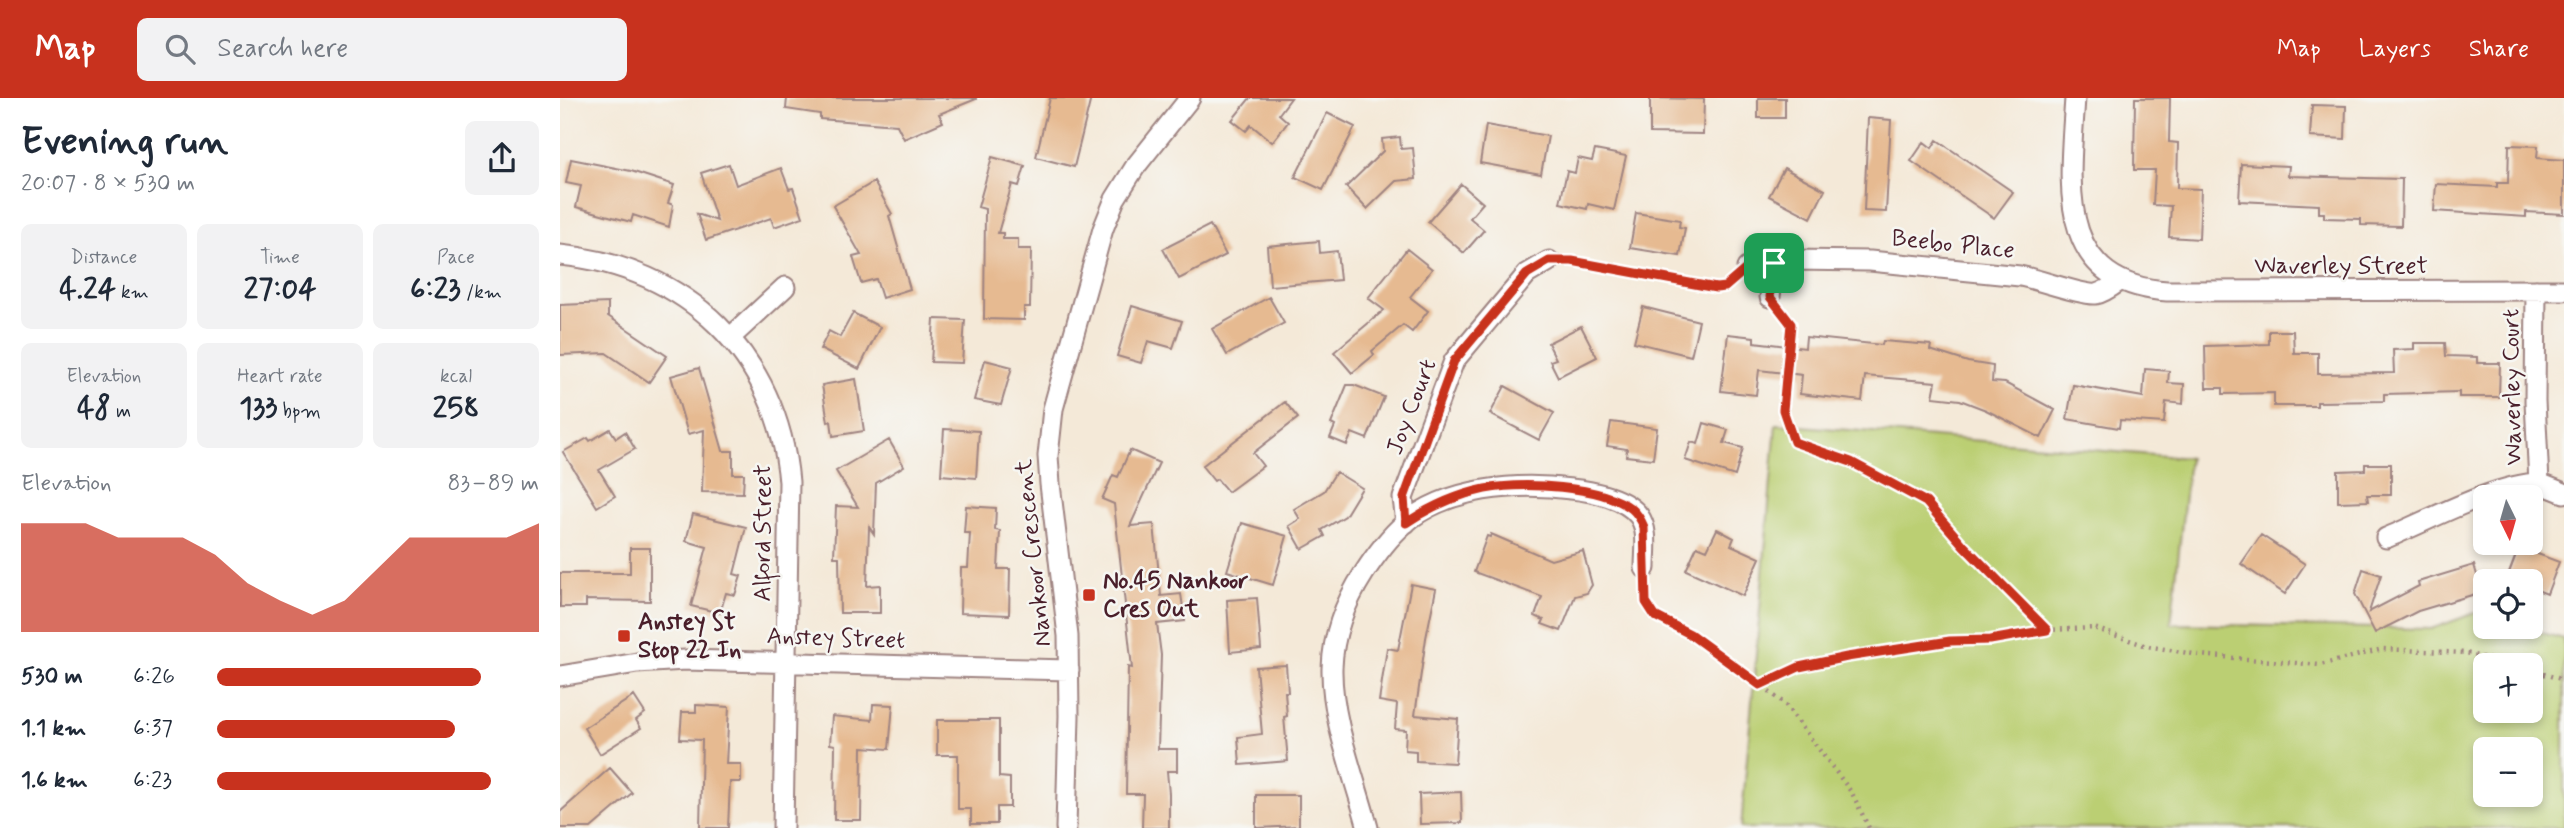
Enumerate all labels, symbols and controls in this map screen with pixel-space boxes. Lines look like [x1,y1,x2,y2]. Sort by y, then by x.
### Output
search box [137,18,627,81]
text: Map [35,27,95,71]
icon: search [161,30,199,68]
text: Search here [217,32,348,66]
text: Map [2277,34,2321,65]
text: Layers [2359,34,2431,65]
text: Share [2469,34,2529,65]
text: Evening run [21,118,228,167]
button: share [465,121,539,195]
text: 20:07 · 8 × 530 m [21,169,195,199]
street label: Beebo Place [1890,223,2016,267]
pin [1744,233,1804,293]
icon: arrive [1755,244,1793,282]
text: Distance [71,245,137,270]
text: Time [260,245,300,270]
text: Pace [437,245,475,270]
street label: Waverley Street [2254,251,2428,282]
text: 4.24 [59,270,116,309]
text: 27:04 [244,270,316,309]
text: 6:23 [410,270,461,309]
text: km [116,280,149,305]
text: /km [461,280,502,305]
street label: Waverley Court [2496,308,2530,466]
street label: Joy Court [1380,355,1444,459]
text: Elevation [67,364,141,389]
text: Heart rate [237,364,323,389]
text: kcal [440,364,472,389]
text: 48 [77,389,111,428]
text: 133 [239,389,277,428]
text: 258 [433,389,479,428]
text: m [111,399,131,424]
text: bpm [277,399,321,424]
street label: Nankoor Crescent [1009,458,1059,648]
street label: Alford Street [748,464,781,602]
text: Elevation [21,469,112,499]
text: 83–89 m [447,469,539,499]
north arrow [2473,485,2543,555]
map controls [2473,485,2543,807]
place label: No.45 Nankoor Cres Out [1103,566,1248,625]
button: locate [2473,569,2543,639]
marker: No.45 Nankoor Cres Out [1081,587,1097,603]
place label: Anstey St Stop 22 In [638,607,741,666]
street label: Anstey Street [766,621,906,657]
marker: Anstey St Stop 22 In [616,628,632,644]
button: + [2473,653,2543,723]
text: 530 m [21,662,83,692]
text: 6:26 [133,662,175,692]
text: 1.1 km [21,714,86,744]
text: 6:37 [133,714,173,744]
button: − [2473,737,2543,807]
text: 1.6 km [21,766,88,796]
text: 6:23 [133,766,172,796]

